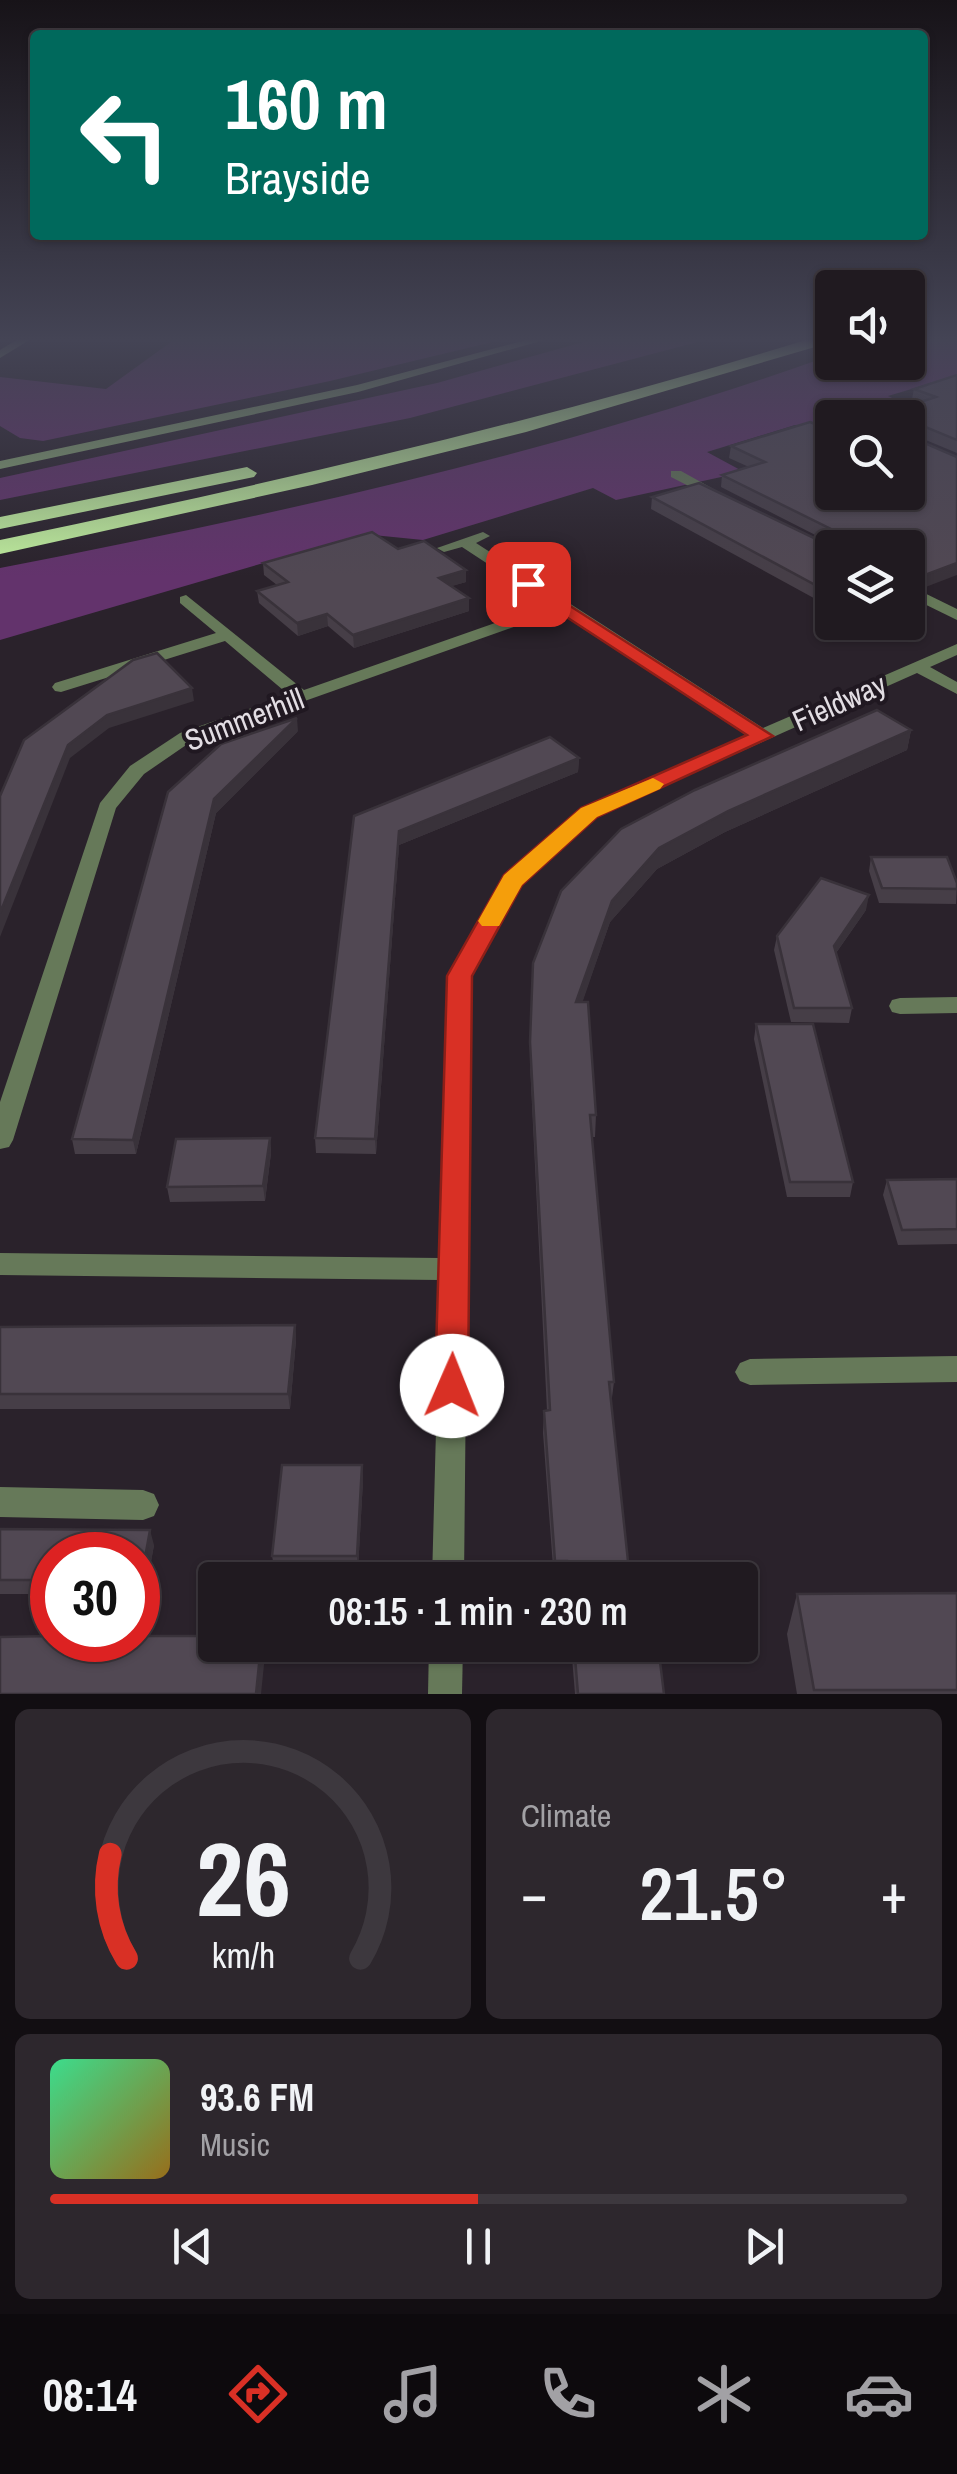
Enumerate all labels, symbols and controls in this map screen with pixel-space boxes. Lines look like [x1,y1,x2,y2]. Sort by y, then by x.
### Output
text: 160 m [225,57,388,151]
icon: left [60,70,190,200]
text: Brayside [225,147,371,208]
map controls [815,270,925,640]
button: sound [815,270,925,380]
button: search [815,400,925,510]
button: layers [815,530,925,640]
pin [486,542,571,627]
icon: arrive [501,557,556,612]
street label: Fieldway [786,663,893,740]
street label: Summerhill [179,678,309,760]
position arrow [400,1334,504,1438]
speed limit sign: 30 [30,1532,160,1662]
text: 08:15 · 1 min · 230 m [328,1586,628,1637]
text: Climate [521,1794,611,1837]
text: 26 [196,1808,290,1948]
text: 21.5° [639,1842,789,1943]
text: − [521,1856,547,1930]
text: + [881,1856,907,1930]
text: km/h [211,1931,275,1979]
text: 93.6 FM [200,2072,314,2123]
text: Music [200,2123,270,2166]
icon: previous [165,2219,220,2274]
icon: pause [451,2219,506,2274]
icon: next [737,2219,792,2274]
icon: directions [223,2359,293,2429]
icon: music [378,2359,448,2429]
icon: phone [533,2359,603,2429]
icon: climate [689,2359,759,2429]
icon: car [844,2359,914,2429]
text: 08:14 [43,2364,137,2425]

